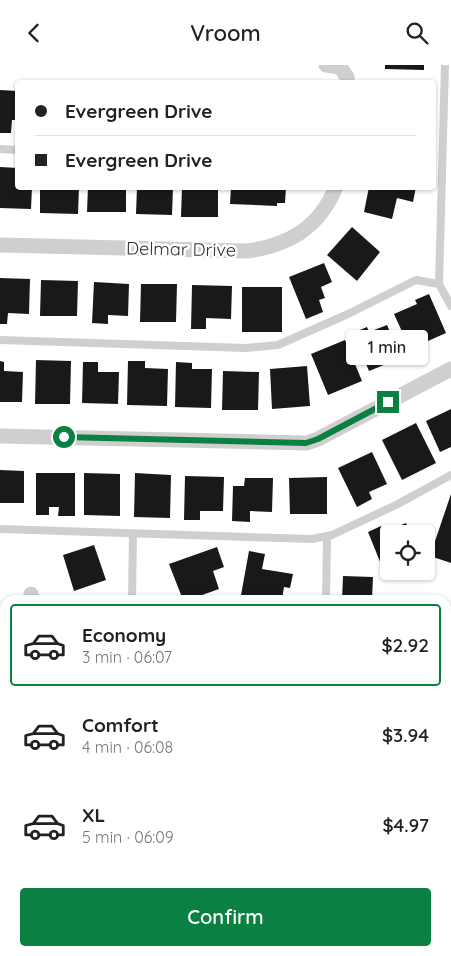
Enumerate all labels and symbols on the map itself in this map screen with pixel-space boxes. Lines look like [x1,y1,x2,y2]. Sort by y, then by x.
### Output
street label: Delmar Drive [126,237,236,261]
callout: 1 min [347,329,429,365]
route end [377,391,399,413]
route start [53,426,75,448]

